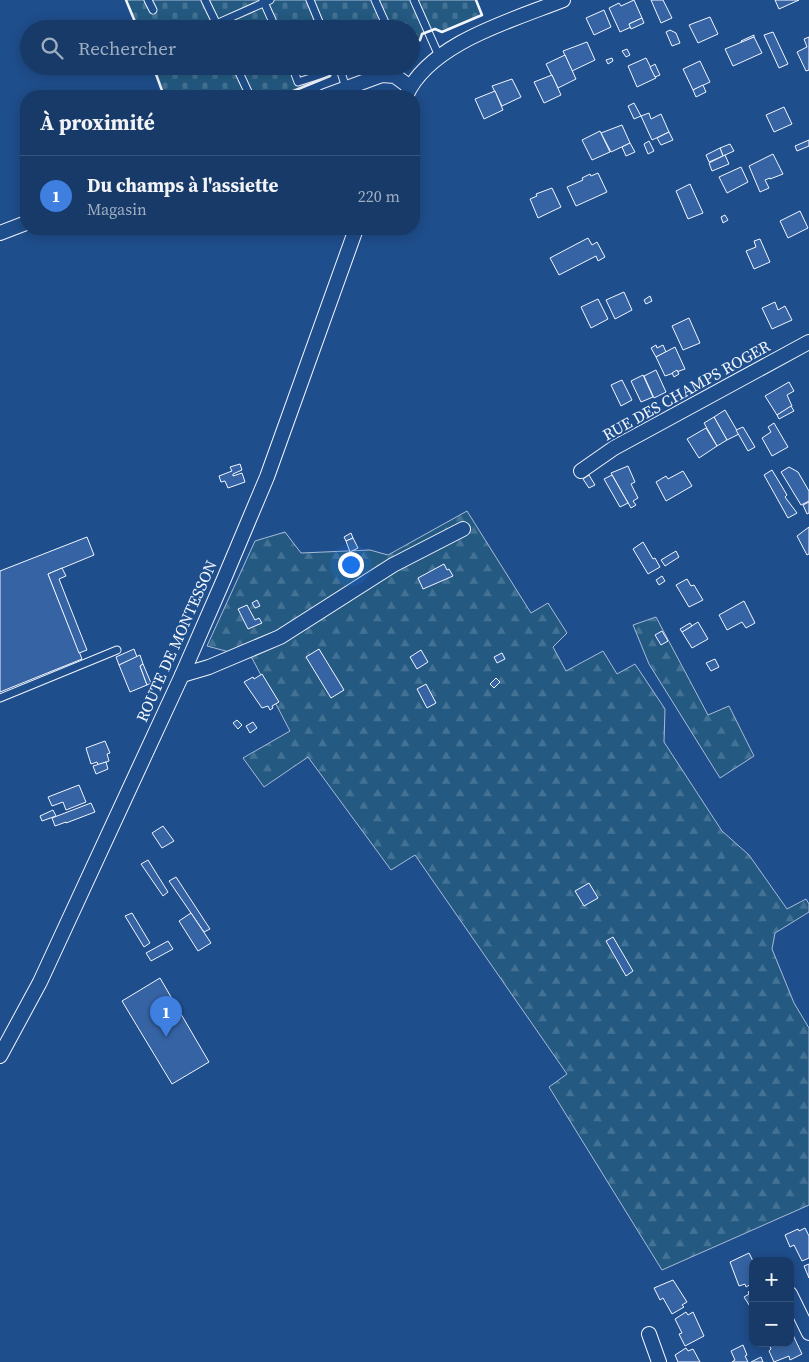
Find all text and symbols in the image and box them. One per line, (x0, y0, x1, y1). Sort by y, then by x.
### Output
search box (20, 20, 420, 75)
icon: search (38, 34, 66, 62)
text: Rechercher (78, 35, 176, 61)
text: À proximité (40, 108, 155, 137)
text: Du champs à l'assiette (87, 172, 278, 198)
text: 1 (52, 185, 60, 207)
text: 220 m (358, 185, 400, 207)
text: Magasin (87, 198, 147, 220)
street label: RUE DES CHAMPS ROGER (598, 334, 774, 445)
your location (338, 552, 364, 578)
street label: ROUTE DE MONTESSON (130, 556, 222, 725)
pin: 1 (150, 996, 182, 1037)
map controls (749, 1257, 794, 1347)
button: + (749, 1257, 794, 1302)
button: − (749, 1302, 794, 1347)

